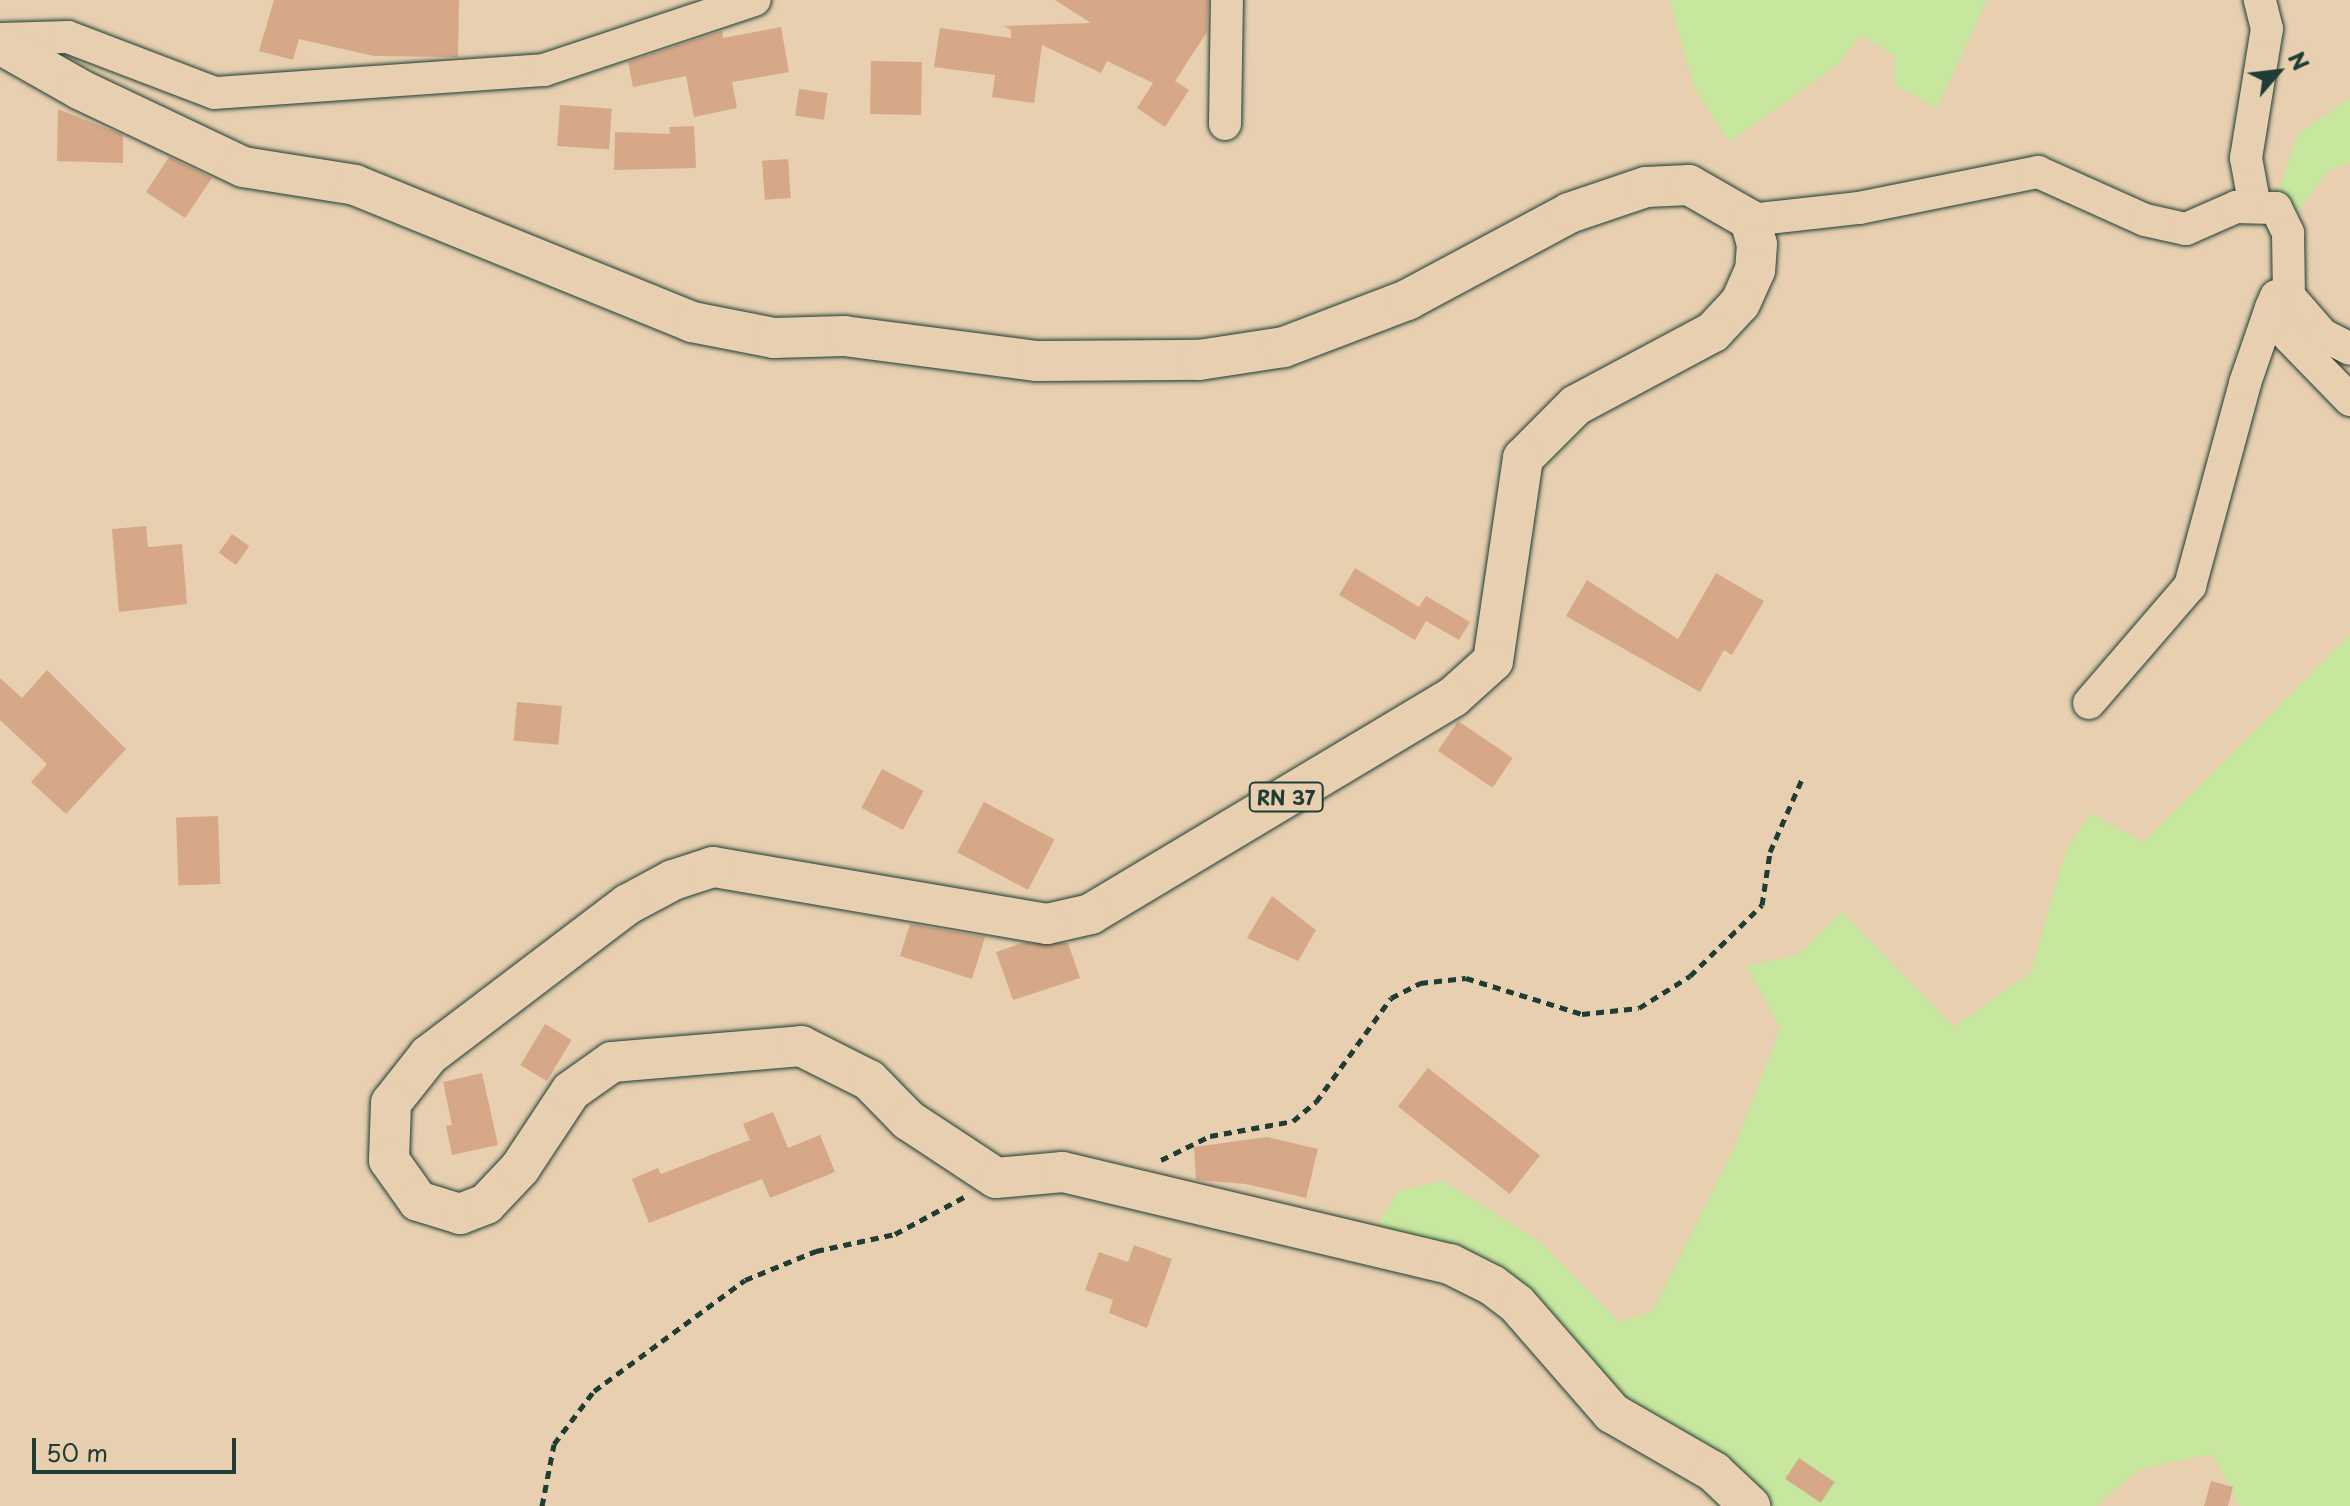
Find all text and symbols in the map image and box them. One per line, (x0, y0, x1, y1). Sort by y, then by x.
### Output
north arrow (2238, 32, 2318, 112)
text: N (2281, 45, 2318, 76)
road number: RN 37 (1246, 781, 1326, 813)
scale bar (36, 1422, 240, 1472)
text: 50 m (46, 1434, 108, 1470)

